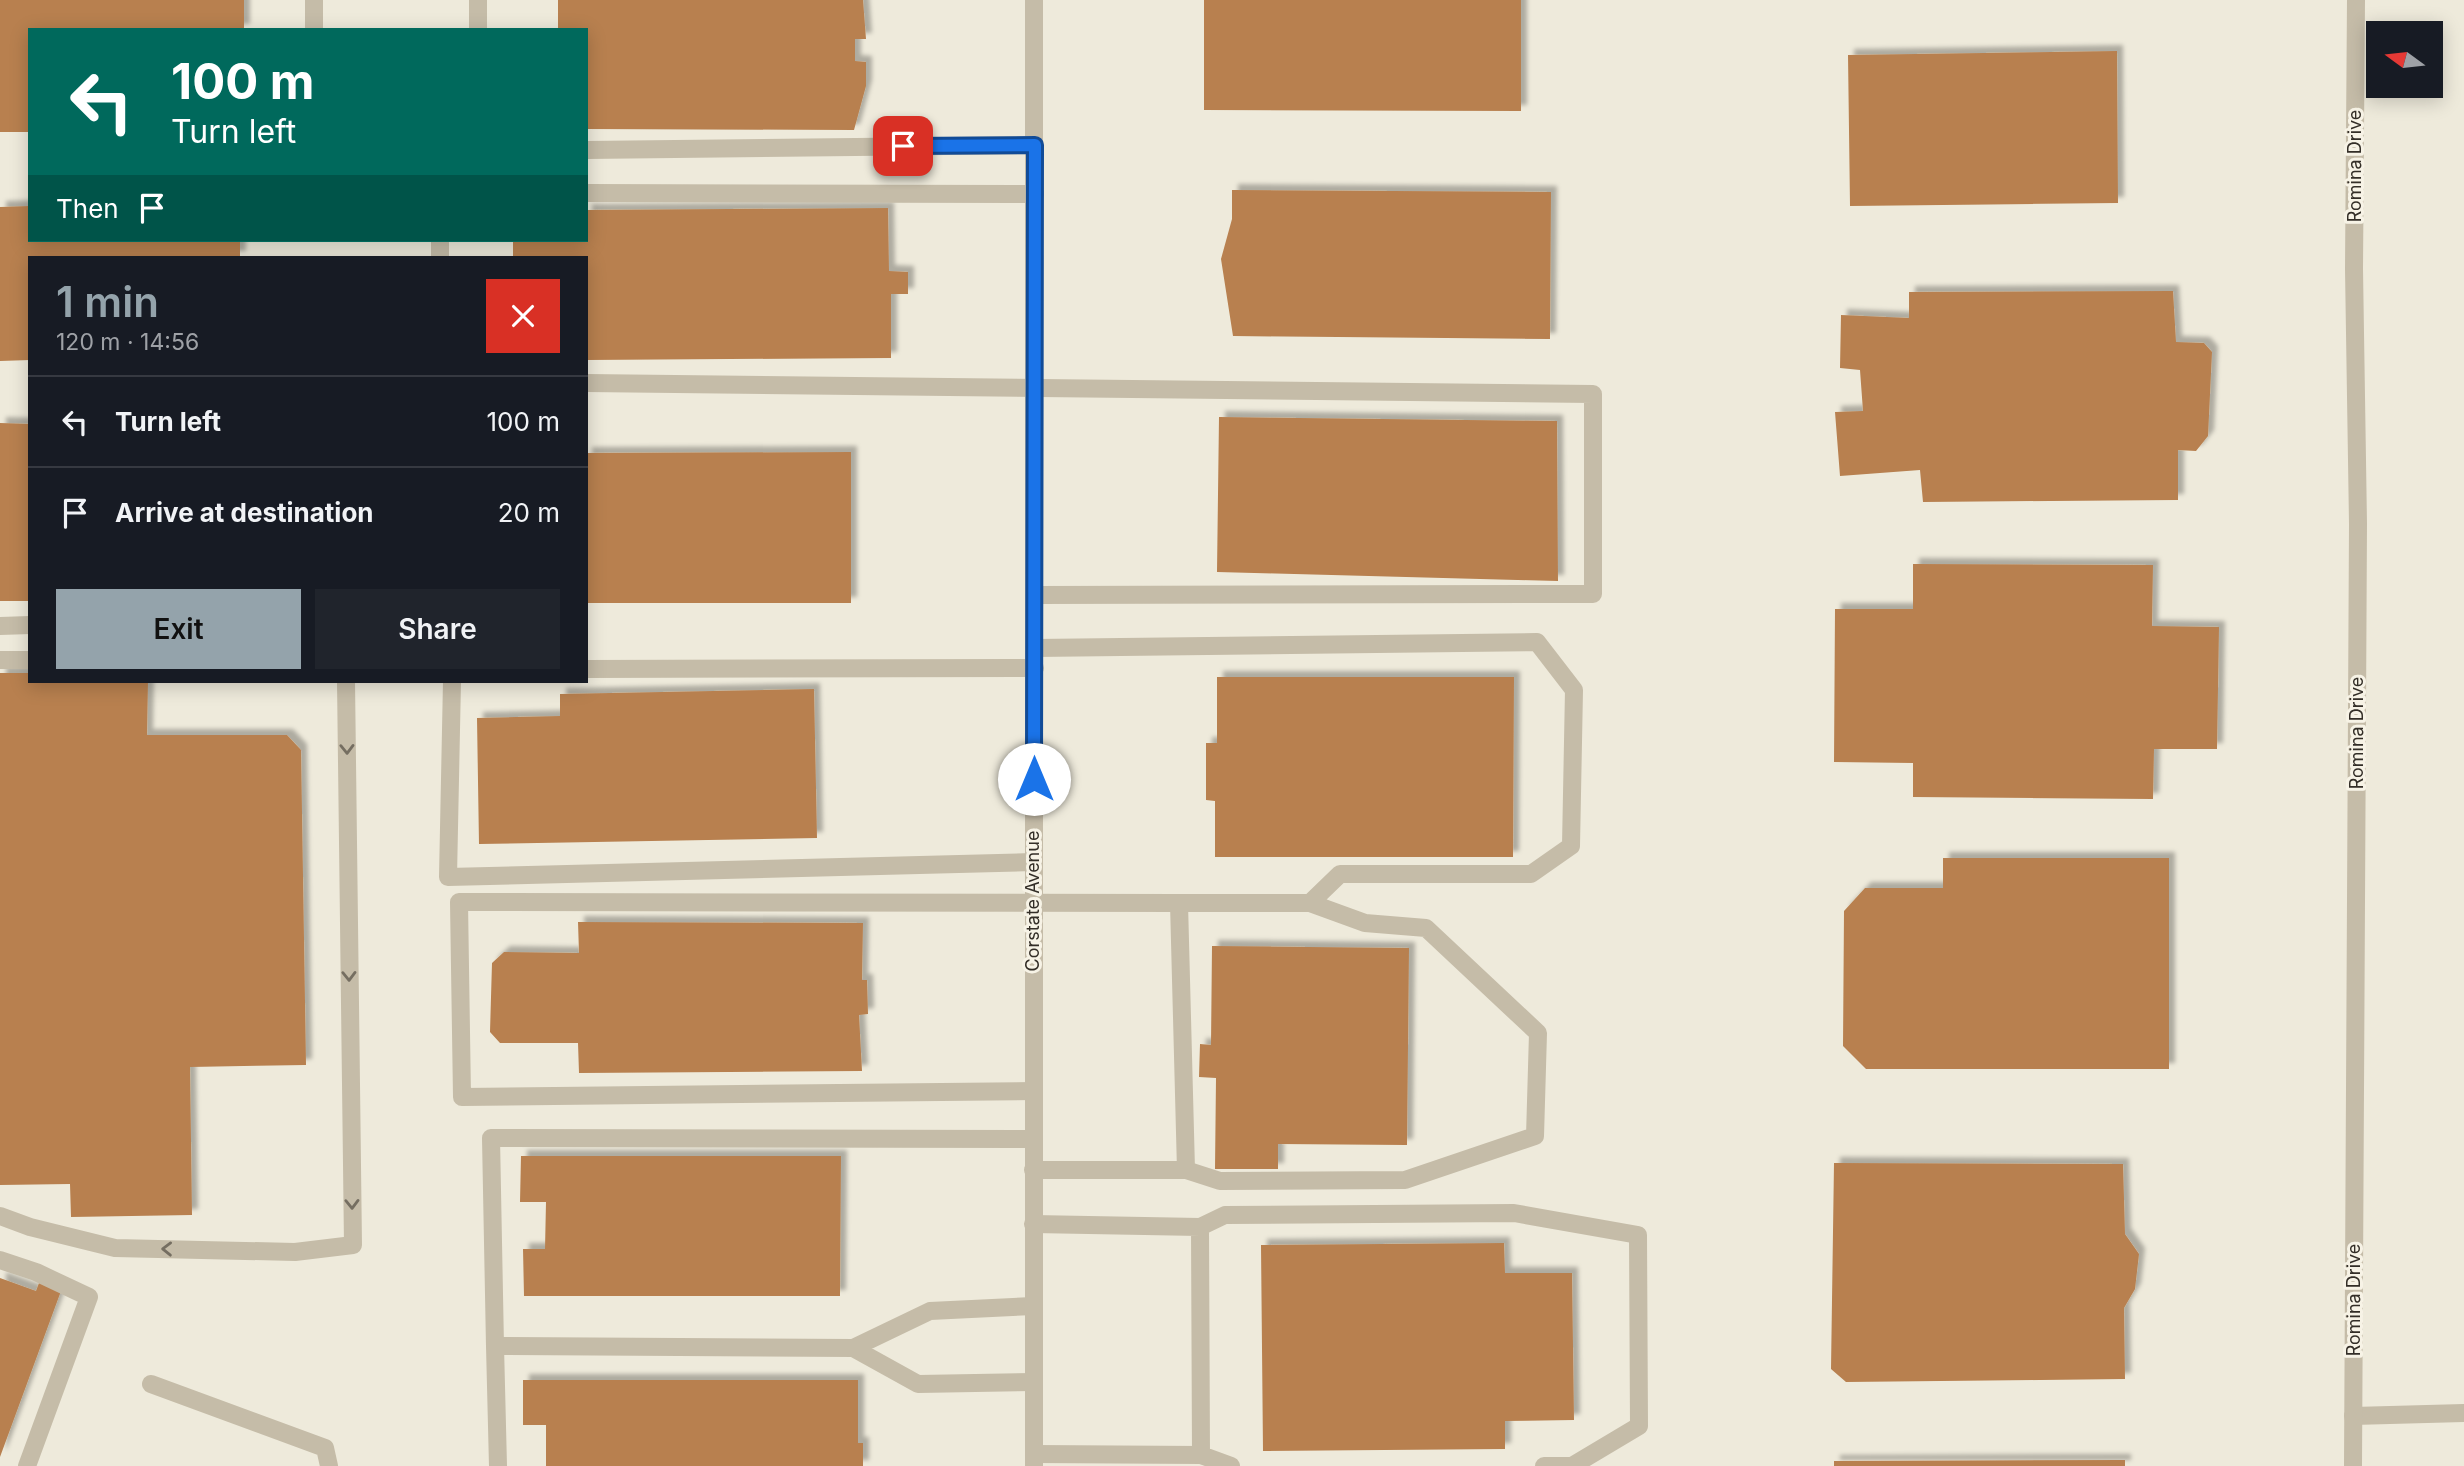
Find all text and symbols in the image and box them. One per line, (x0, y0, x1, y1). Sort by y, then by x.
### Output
north arrow (2366, 21, 2443, 98)
map controls (2366, 21, 2443, 98)
text: 100 m (171, 52, 315, 111)
icon: left (56, 56, 147, 147)
street label: Romina Drive (2344, 110, 2365, 222)
text: Turn left (171, 112, 296, 151)
pin (873, 116, 933, 176)
icon: arrive (884, 127, 922, 165)
icon: arrive (133, 189, 171, 227)
text: Then (56, 193, 119, 224)
text: 1 min (56, 276, 159, 327)
button: close (486, 279, 560, 353)
text: 120 m · 14:56 (56, 328, 199, 356)
icon: left (56, 403, 94, 441)
text: Turn left (115, 406, 221, 437)
text: 100 m (487, 406, 560, 437)
icon: arrive (56, 494, 94, 532)
text: Arrive at destination (115, 497, 374, 528)
text: 20 m (498, 497, 560, 528)
button: Exit (56, 589, 301, 669)
button: Share (315, 589, 560, 669)
street label: Romina Drive (2346, 677, 2367, 789)
position arrow (997, 742, 1071, 816)
one-way arrow (339, 744, 355, 755)
street label: Corstate Avenue (1022, 831, 1043, 971)
one-way arrow (342, 971, 357, 982)
one-way arrow (344, 1199, 360, 1210)
one-way arrow (161, 1241, 172, 1257)
street label: Romina Drive (2343, 1244, 2364, 1356)

